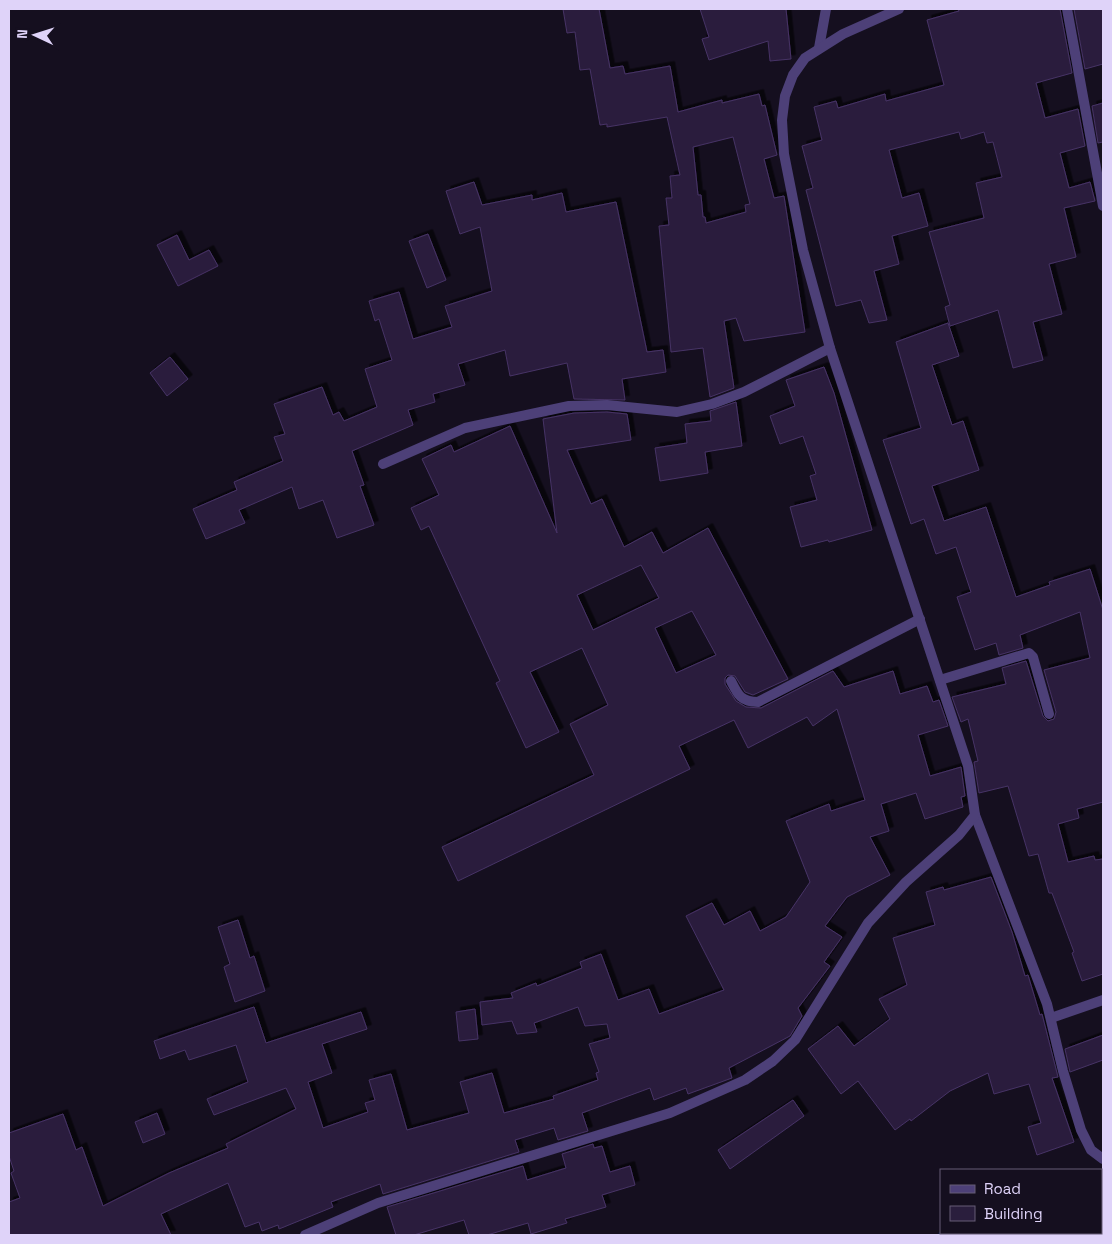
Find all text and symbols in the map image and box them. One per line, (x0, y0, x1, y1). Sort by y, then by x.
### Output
north arrow (10, 10, 60, 60)
text: N (13, 29, 31, 39)
legend (940, 1169, 1102, 1234)
text: Road (984, 1179, 1021, 1198)
text: Building (984, 1204, 1043, 1223)

